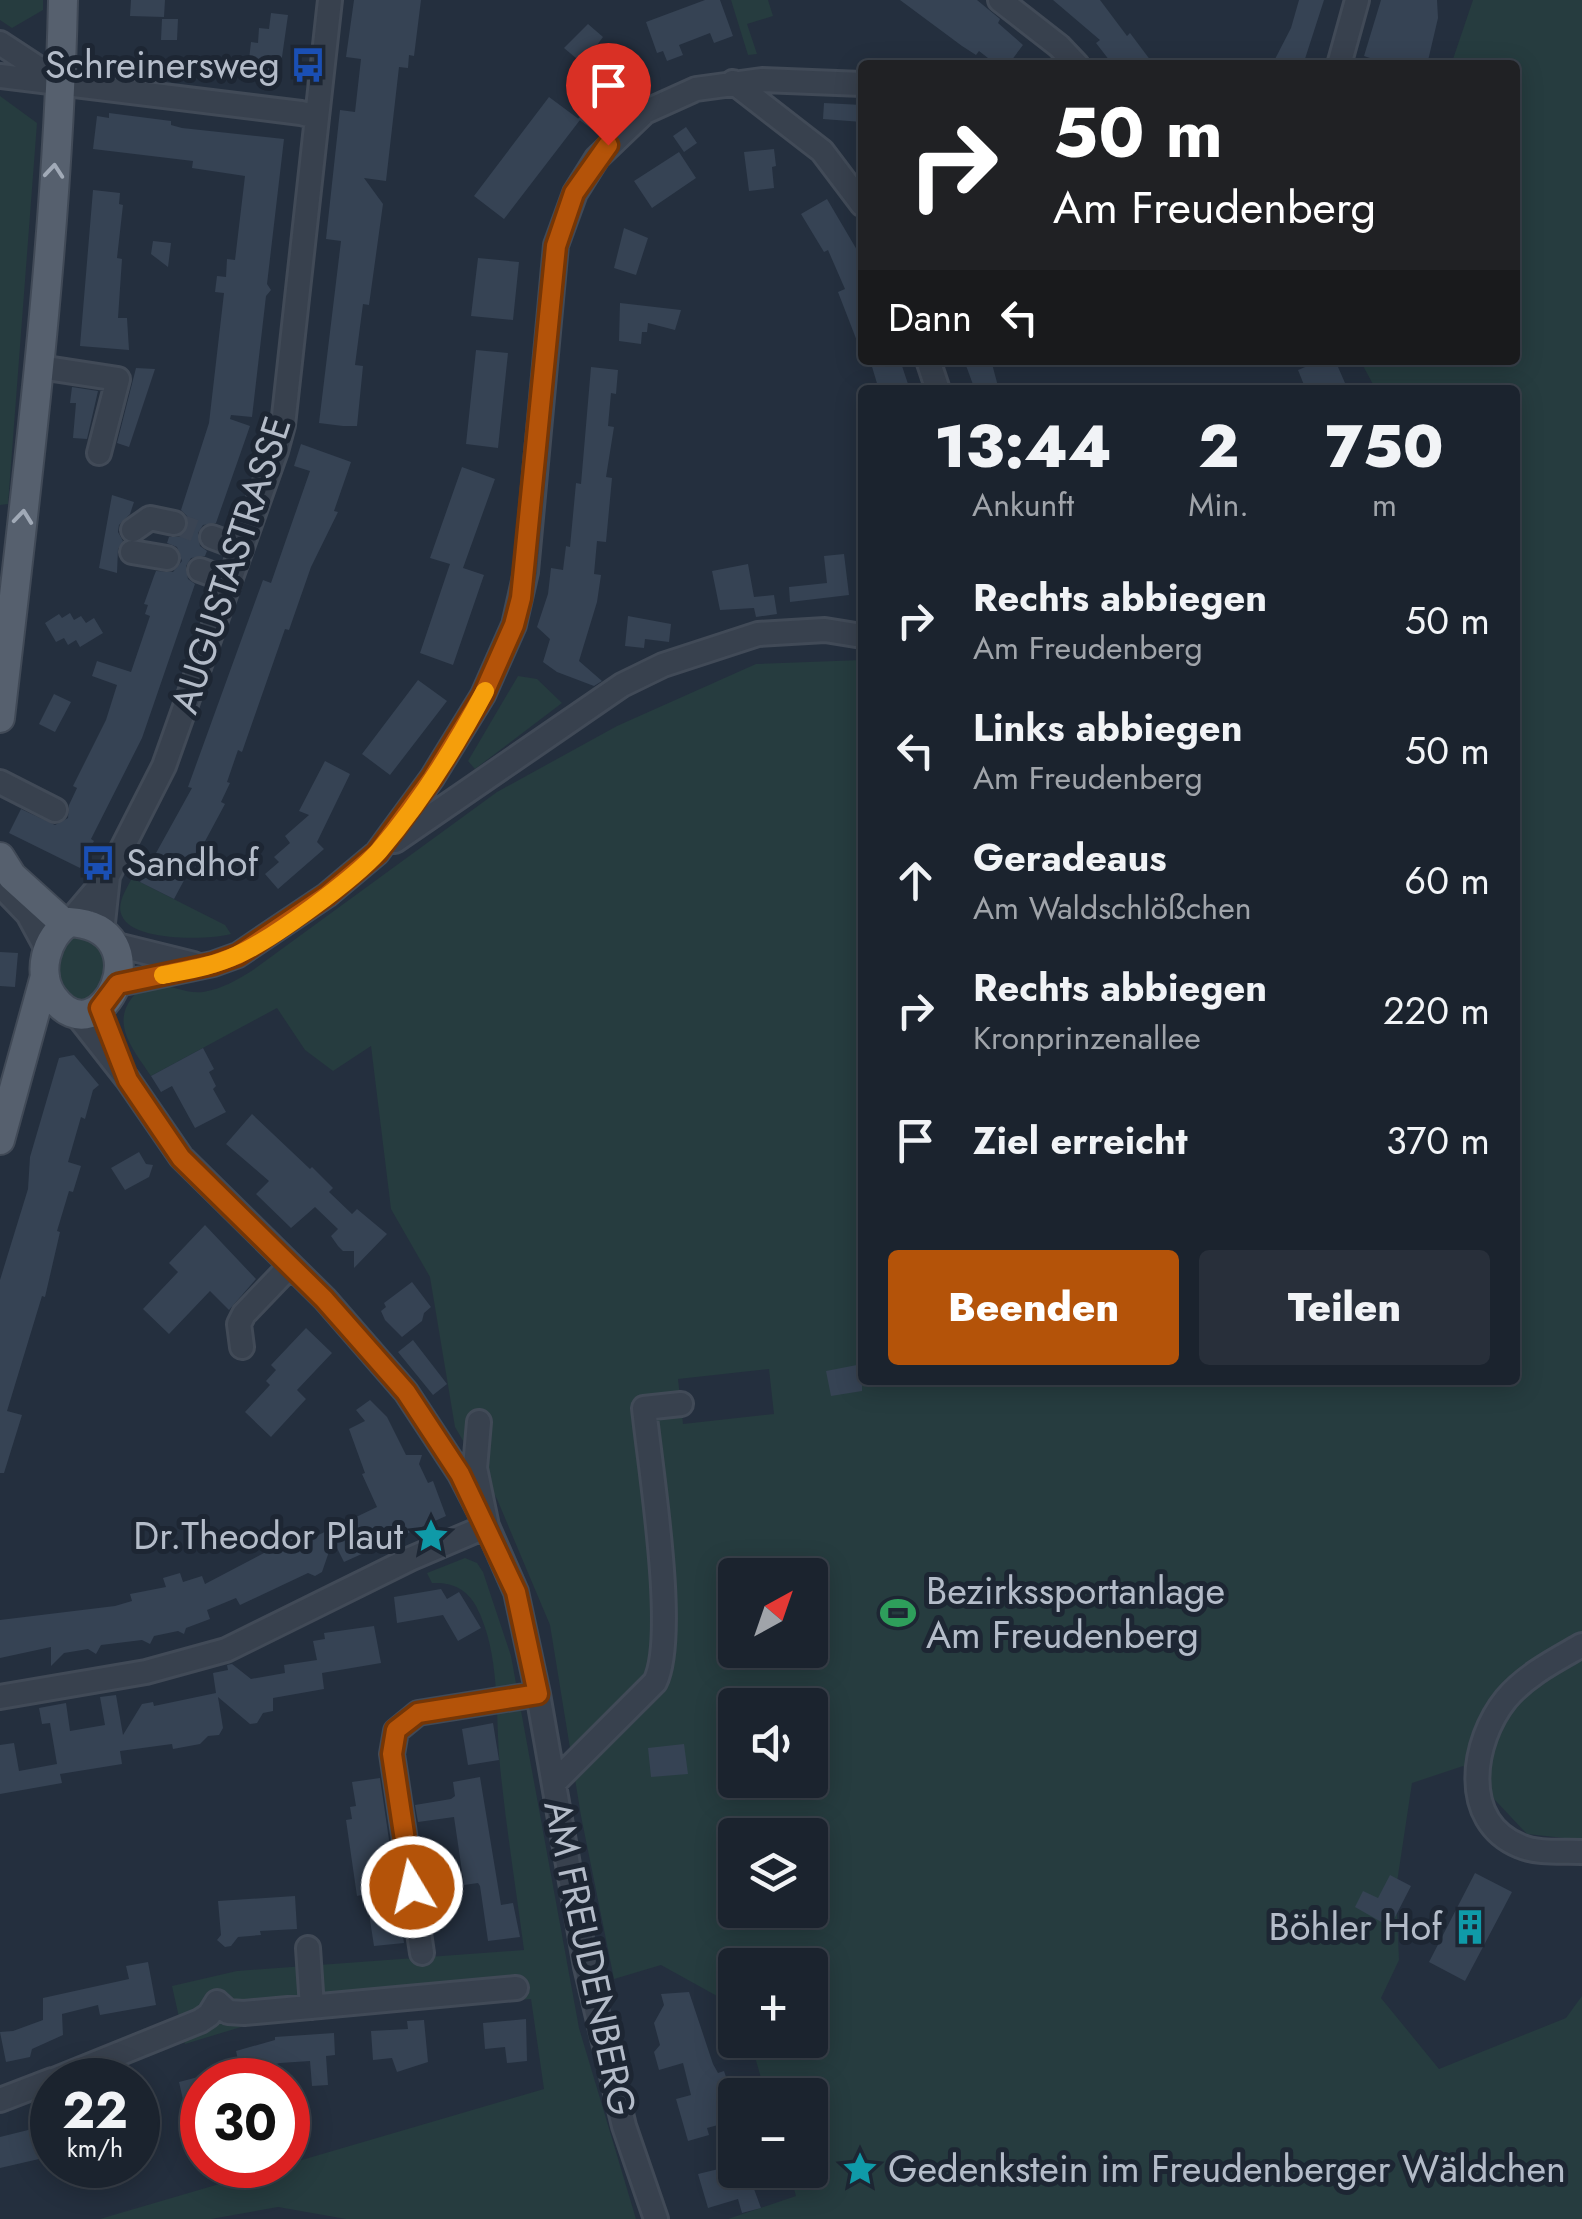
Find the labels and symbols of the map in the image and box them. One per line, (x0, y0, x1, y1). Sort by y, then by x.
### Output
place label: Schreinersweg (45, 37, 280, 92)
pin (566, 43, 651, 146)
bus stop icon: Schreinersweg (289, 46, 327, 84)
one-way arrow (43, 163, 65, 179)
street label: AUGUSTASTRASSE (157, 409, 304, 720)
one-way arrow (12, 509, 33, 525)
place label: Sandhof (126, 835, 259, 890)
bus stop icon: Sandhof (79, 844, 117, 882)
place label: Dr.Theodor Plaut (133, 1508, 403, 1563)
place icon: Dr.Theodor Plaut (412, 1517, 450, 1555)
north arrow (718, 1558, 828, 1668)
place label: Bezirkssportanlage Am Freudenberg (926, 1563, 1225, 1662)
sports icon: Bezirkssportanlage Am Freudenberg (879, 1594, 917, 1632)
street label: AM FREUDENBERG (530, 1795, 651, 2121)
position arrow (360, 1835, 464, 1939)
place label: Böhler Hof (1269, 1899, 1443, 1954)
building icon: Böhler Hof (1451, 1908, 1489, 1946)
speed limit sign: 30 (180, 2058, 310, 2188)
place label: Gedenkstein im Freudenberger Wäldchen (888, 2141, 1566, 2196)
place icon: Gedenkstein im Freudenberger Wäldchen (841, 2150, 879, 2188)

